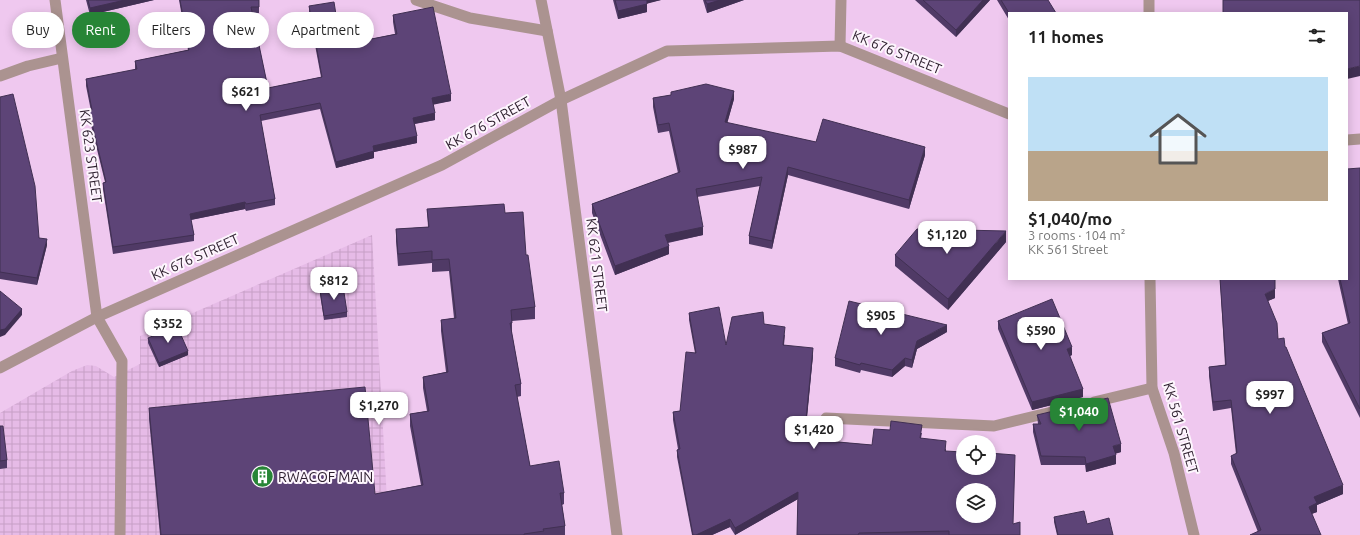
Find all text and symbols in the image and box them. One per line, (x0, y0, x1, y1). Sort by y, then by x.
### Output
chip: Buy (12, 12, 64, 48)
chip: Rent (72, 12, 130, 48)
chip: Filters (138, 12, 205, 48)
chip: New (213, 12, 269, 48)
chip: Apartment (277, 12, 374, 48)
icon: filters (1306, 25, 1328, 47)
street label: KK 676 STREET (850, 27, 944, 77)
text: 11 homes (1028, 27, 1104, 46)
pin: $621 (222, 78, 270, 112)
text: $621 (231, 84, 261, 98)
street label: KK 676 STREET (443, 93, 533, 153)
icon: home (1142, 103, 1214, 175)
street label: KK 623 STREET (77, 108, 106, 204)
pin: $987 (719, 136, 767, 170)
text: $987 (728, 142, 758, 156)
text: $1,040/mo (1028, 209, 1112, 228)
street label: KK 621 STREET (583, 217, 611, 313)
pin: $1,120 (914, 221, 980, 255)
text: $1,120 (927, 227, 967, 241)
text: 3 rooms · 104 m² (1028, 228, 1125, 242)
street label: KK 676 STREET (149, 230, 242, 284)
text: KK 561 Street (1028, 242, 1108, 256)
pin: $812 (310, 267, 358, 301)
text: $812 (319, 273, 349, 287)
pin: $905 (857, 302, 905, 336)
text: $905 (866, 308, 896, 322)
pin: $352 (144, 310, 192, 344)
text: $352 (153, 316, 183, 330)
pin: $590 (1017, 317, 1065, 351)
text: $590 (1026, 323, 1056, 337)
street label: KK 561 STREET (1160, 380, 1202, 476)
pin: $997 (1246, 381, 1294, 415)
text: $997 (1255, 387, 1285, 401)
pin: $1,270 (346, 392, 412, 426)
text: $1,270 (359, 398, 399, 412)
pin: $1,040 (1046, 398, 1112, 432)
text: $1,040 (1059, 404, 1099, 418)
pin: $1,420 (781, 416, 847, 450)
text: $1,420 (794, 422, 834, 436)
map controls (956, 435, 996, 523)
button: locate (956, 435, 996, 475)
building icon: RWACOF MAIN (250, 464, 276, 490)
place label: RWACOF MAIN (278, 469, 373, 485)
button: layers (956, 483, 996, 523)

